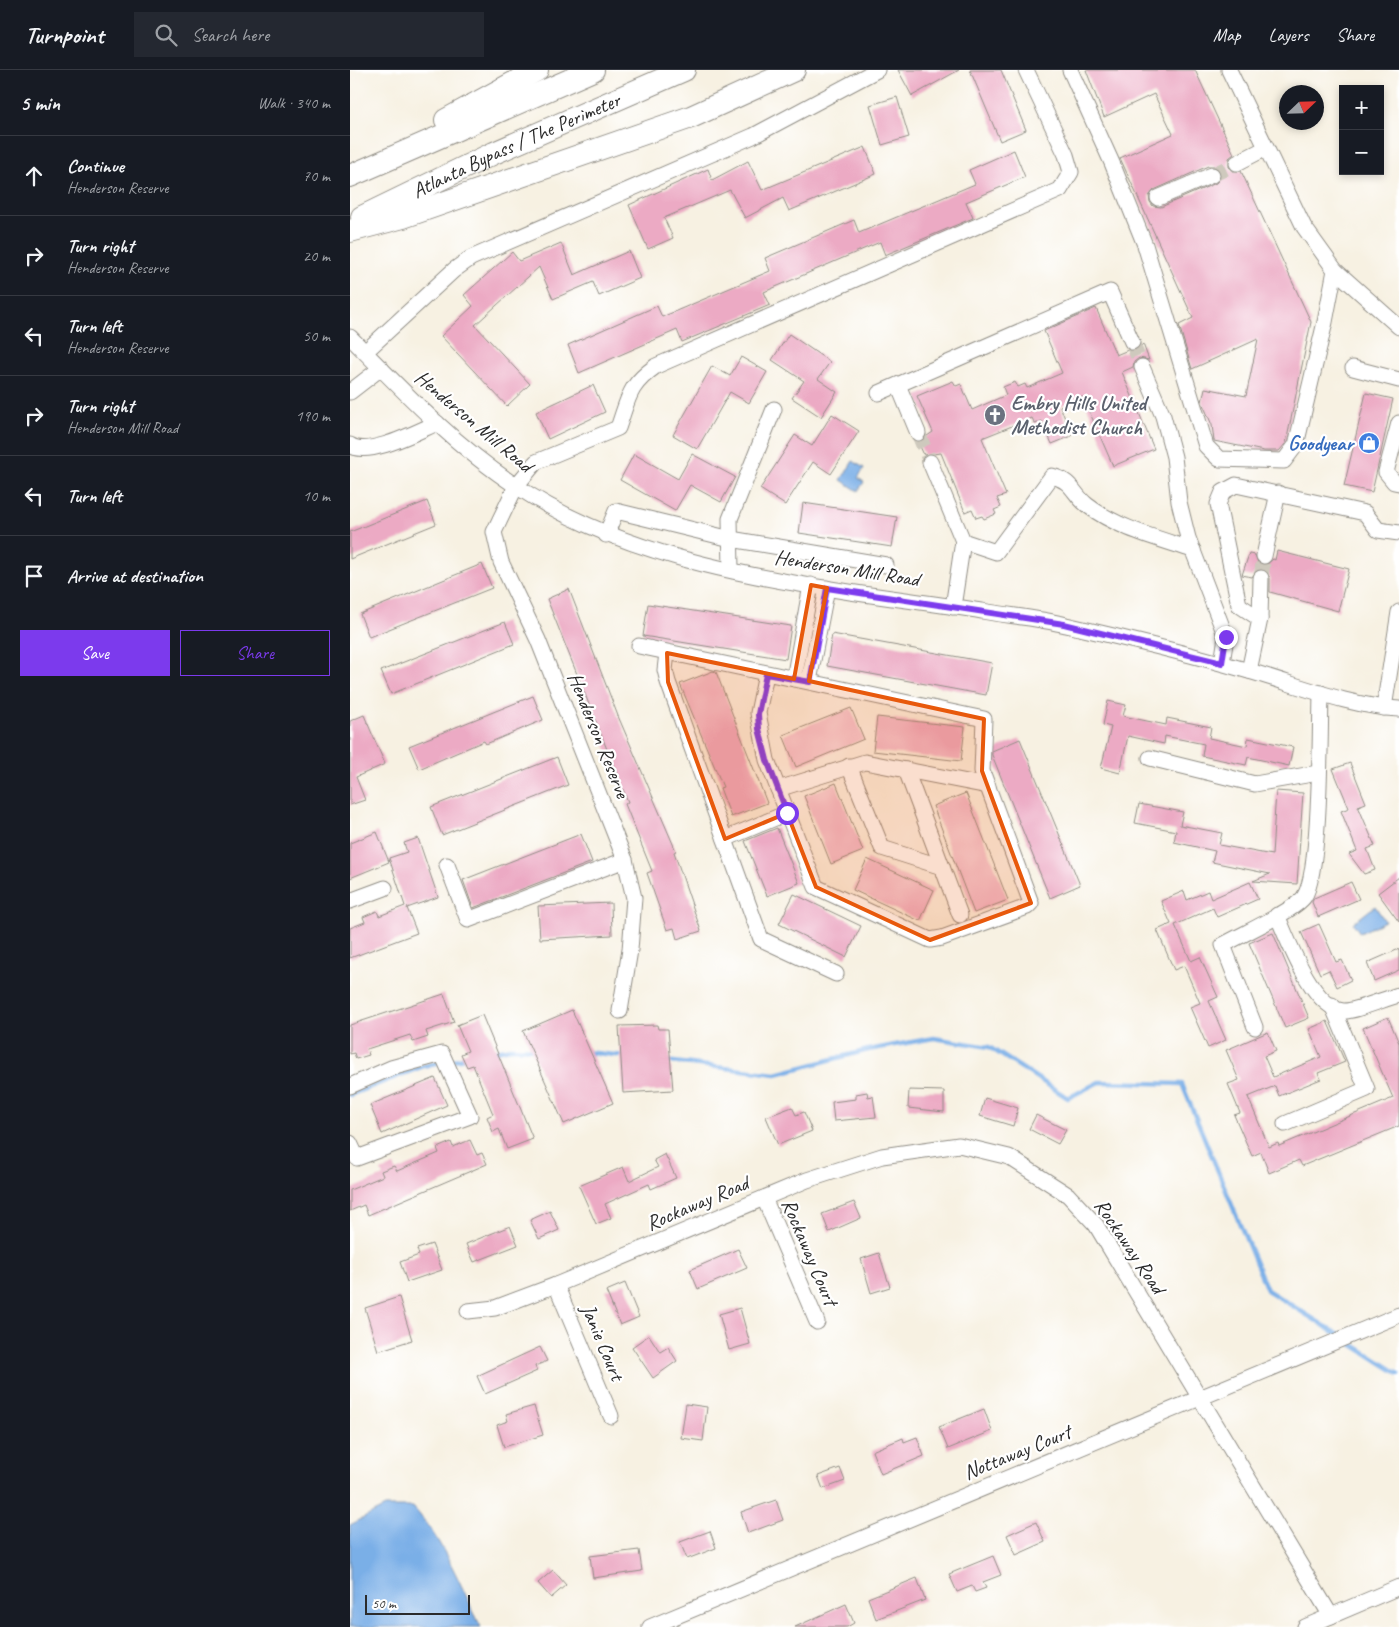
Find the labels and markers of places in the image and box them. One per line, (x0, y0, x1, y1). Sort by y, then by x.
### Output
place label: Embry Hills United Methodist Church (1011, 390, 1149, 440)
church icon: Embry Hills United Methodist Church (983, 403, 1007, 427)
place label: Goodyear (1288, 430, 1355, 457)
shop icon: Goodyear (1357, 431, 1381, 455)

